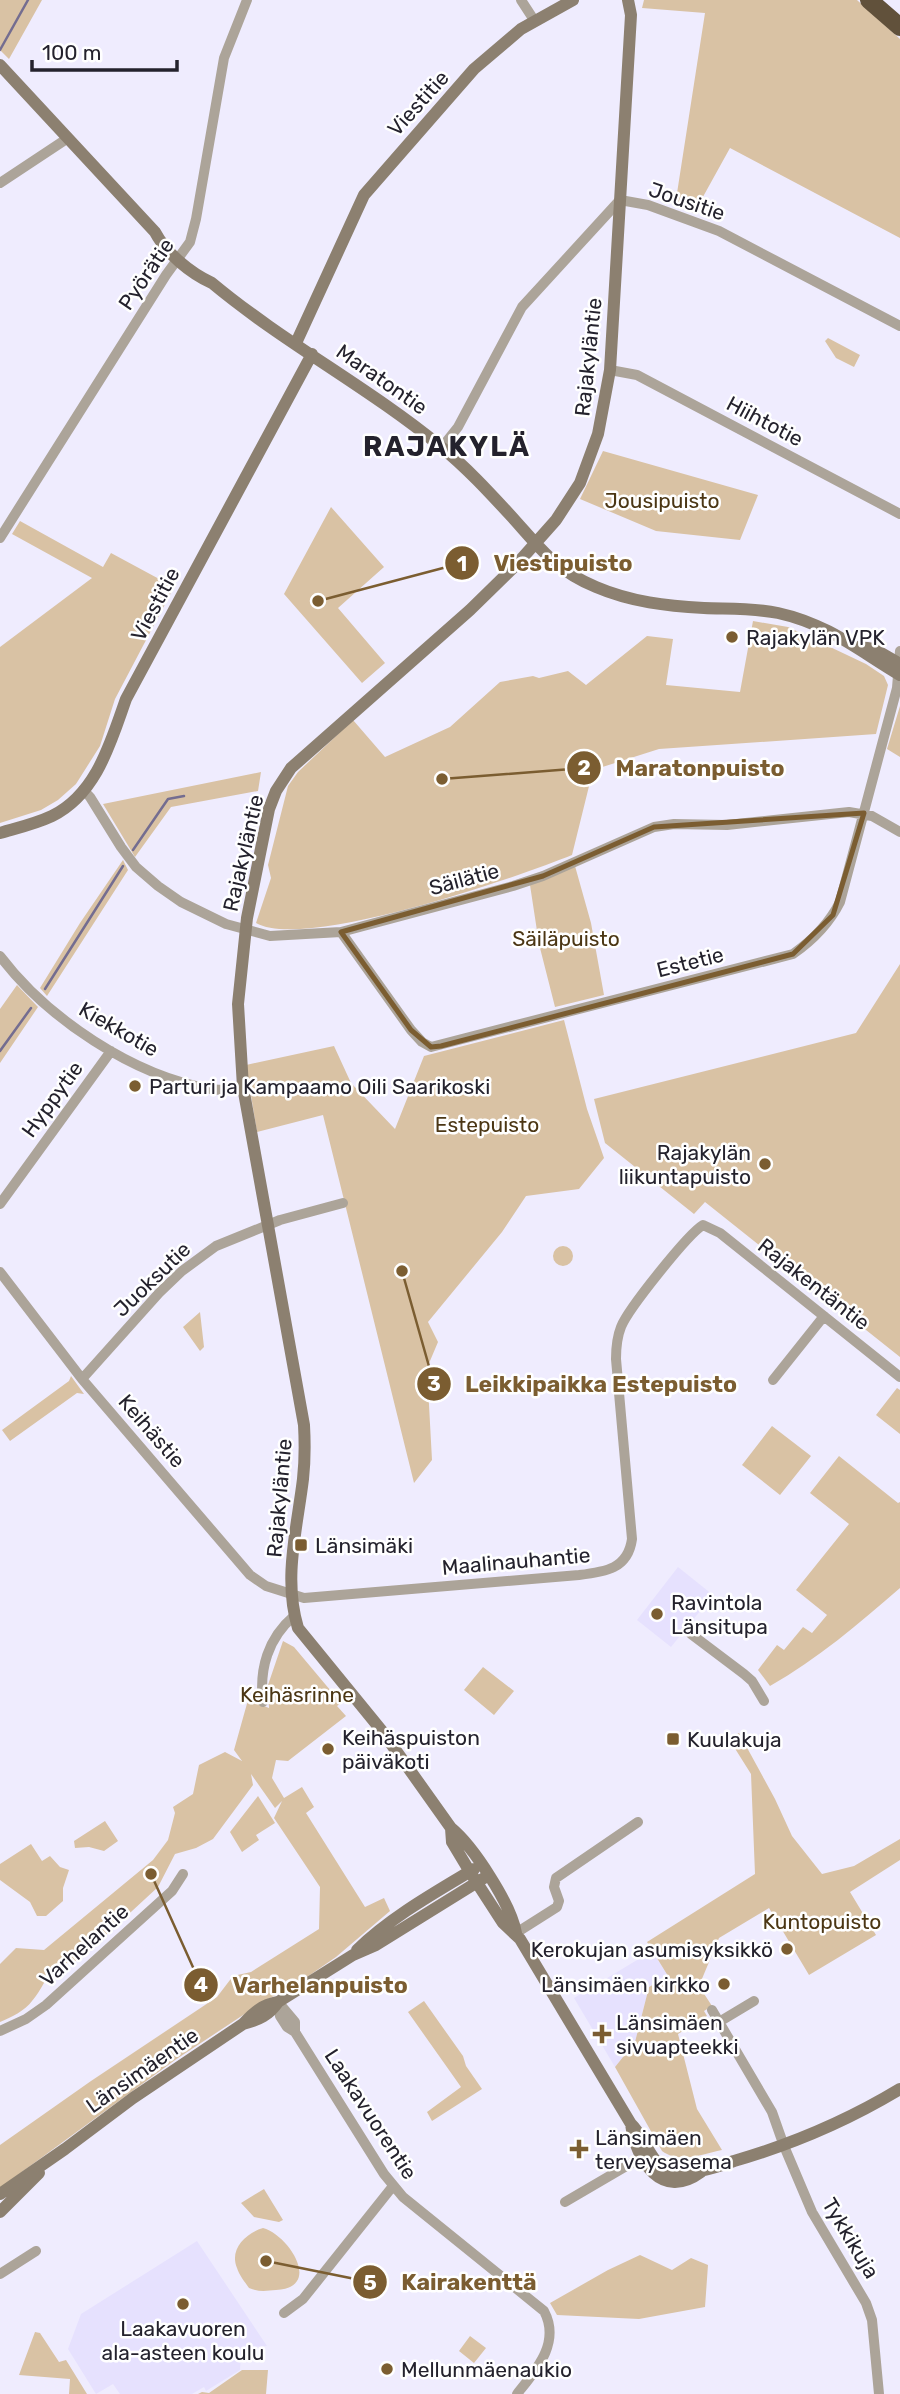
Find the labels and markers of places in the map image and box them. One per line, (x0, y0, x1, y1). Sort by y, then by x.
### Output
callout: Viestipuisto (445, 541, 647, 585)
place label: Rajakylän VPK (746, 625, 885, 650)
marker: Rajakylän VPK (724, 629, 740, 645)
callout: Maratonpuisto (567, 746, 799, 790)
place label: Parturi ja Kampaamo Oili Saarikoski (149, 1074, 490, 1099)
marker: Parturi ja Kampaamo Oili Saarikoski (127, 1078, 143, 1094)
place label: Rajakylän liikuntapuisto (619, 1140, 751, 1189)
marker: Rajakylän liikuntapuisto (757, 1156, 773, 1172)
callout: Leikkipaikka Estepuisto (416, 1362, 751, 1406)
place label: Länsimäki (315, 1533, 413, 1558)
marker: Länsimäki (293, 1537, 309, 1553)
place label: Ravintola Länsitupa (671, 1590, 768, 1639)
marker: Ravintola Länsitupa (649, 1606, 665, 1622)
place label: Keihäspuiston päiväkoti (342, 1725, 480, 1774)
place label: Kuulakuja (687, 1727, 782, 1752)
marker: Kuulakuja (665, 1731, 681, 1747)
marker: Keihäspuiston päiväkoti (320, 1741, 336, 1757)
place label: Kerokujan asumisyksikkö (531, 1937, 773, 1962)
marker: Kerokujan asumisyksikkö (779, 1941, 795, 1957)
callout: Varhelanpuisto (183, 1963, 422, 2007)
place label: Länsimäen kirkko (541, 1972, 710, 1997)
marker: Länsimäen kirkko (716, 1976, 732, 1992)
place label: Länsimäen sivuapteekki (616, 2010, 739, 2059)
marker: Länsimäen sivuapteekki (594, 2026, 610, 2042)
place label: Länsimäen terveysasema (595, 2125, 732, 2174)
marker: Länsimäen terveysasema (569, 2139, 589, 2159)
callout: Kairakenttä (353, 2260, 551, 2304)
marker: Laakavuoren ala-asteen koulu (175, 2296, 191, 2312)
place label: Laakavuoren ala-asteen koulu (102, 2316, 264, 2365)
place label: Mellunmäenaukio (401, 2357, 572, 2382)
marker: Mellunmäenaukio (379, 2361, 395, 2377)

